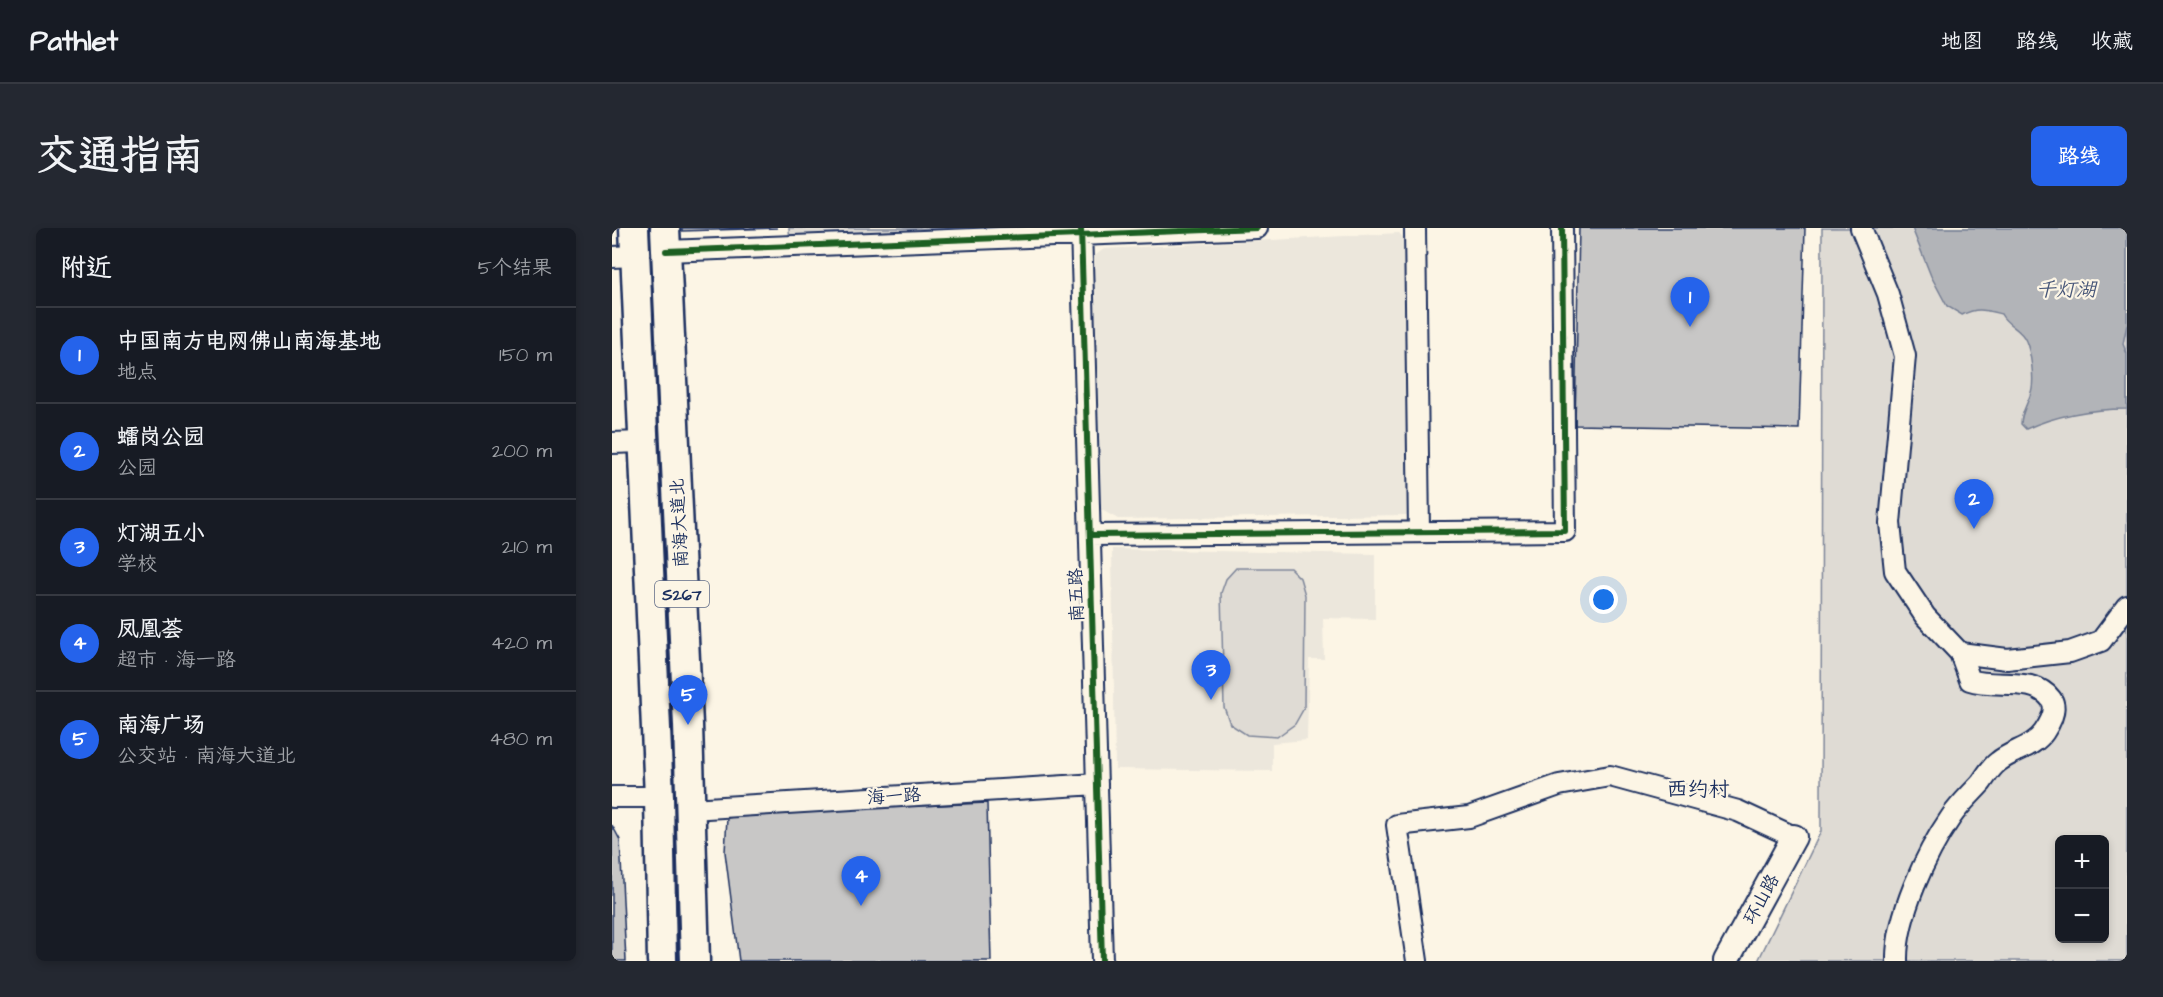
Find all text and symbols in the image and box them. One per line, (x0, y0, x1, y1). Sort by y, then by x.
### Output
text: Pathlet (30, 22, 118, 61)
text: 地图 (1941, 27, 1983, 56)
text: 路线 (2016, 27, 2058, 56)
text: 收藏 (2091, 27, 2133, 56)
button: 路线 (2031, 126, 2127, 186)
text: 交通指南 (36, 128, 204, 186)
text: 附近 (60, 250, 112, 286)
text: 5个结果 (478, 254, 552, 282)
water label: 千灯湖 (2036, 276, 2098, 304)
pin: 1 (1670, 278, 1710, 327)
text: 中国南方电网佛山南海基地 (117, 326, 381, 357)
text: 1 (78, 341, 81, 369)
text: 150 m (499, 341, 552, 369)
text: 地点 (117, 358, 157, 386)
text: 𧒽岗公园 (117, 422, 205, 453)
text: 2 (74, 437, 85, 465)
text: 200 m (492, 437, 552, 465)
text: 公园 (117, 454, 157, 482)
street label: 南海大道北 (665, 477, 694, 569)
pin: 2 (1954, 480, 1994, 529)
text: 灯湖五小 (117, 518, 205, 549)
text: 3 (74, 533, 85, 561)
text: 210 m (502, 533, 552, 561)
text: 学校 (117, 550, 157, 578)
street label: 南五路 (1063, 568, 1090, 622)
road number: S267 (655, 581, 709, 607)
your location (1589, 585, 1618, 614)
text: 凤凰荟 (117, 614, 183, 645)
text: 4 (73, 629, 86, 657)
text: 420 m (491, 629, 552, 657)
text: 超市 · 海一路 (117, 646, 236, 674)
pin: 3 (1192, 650, 1230, 700)
pin: 5 (668, 676, 708, 725)
text: 南海广场 (117, 710, 205, 741)
text: 5 (72, 725, 87, 753)
text: 480 m (489, 725, 552, 753)
text: 公交站 · 南海大道北 (117, 742, 296, 770)
district label: 西约村 (1667, 775, 1730, 804)
street label: 海一路 (866, 782, 922, 811)
map controls (2055, 835, 2109, 943)
button: + (2055, 835, 2109, 889)
pin: 4 (842, 856, 880, 906)
street label: 环山路 (1737, 870, 1785, 929)
button: − (2055, 889, 2109, 943)

